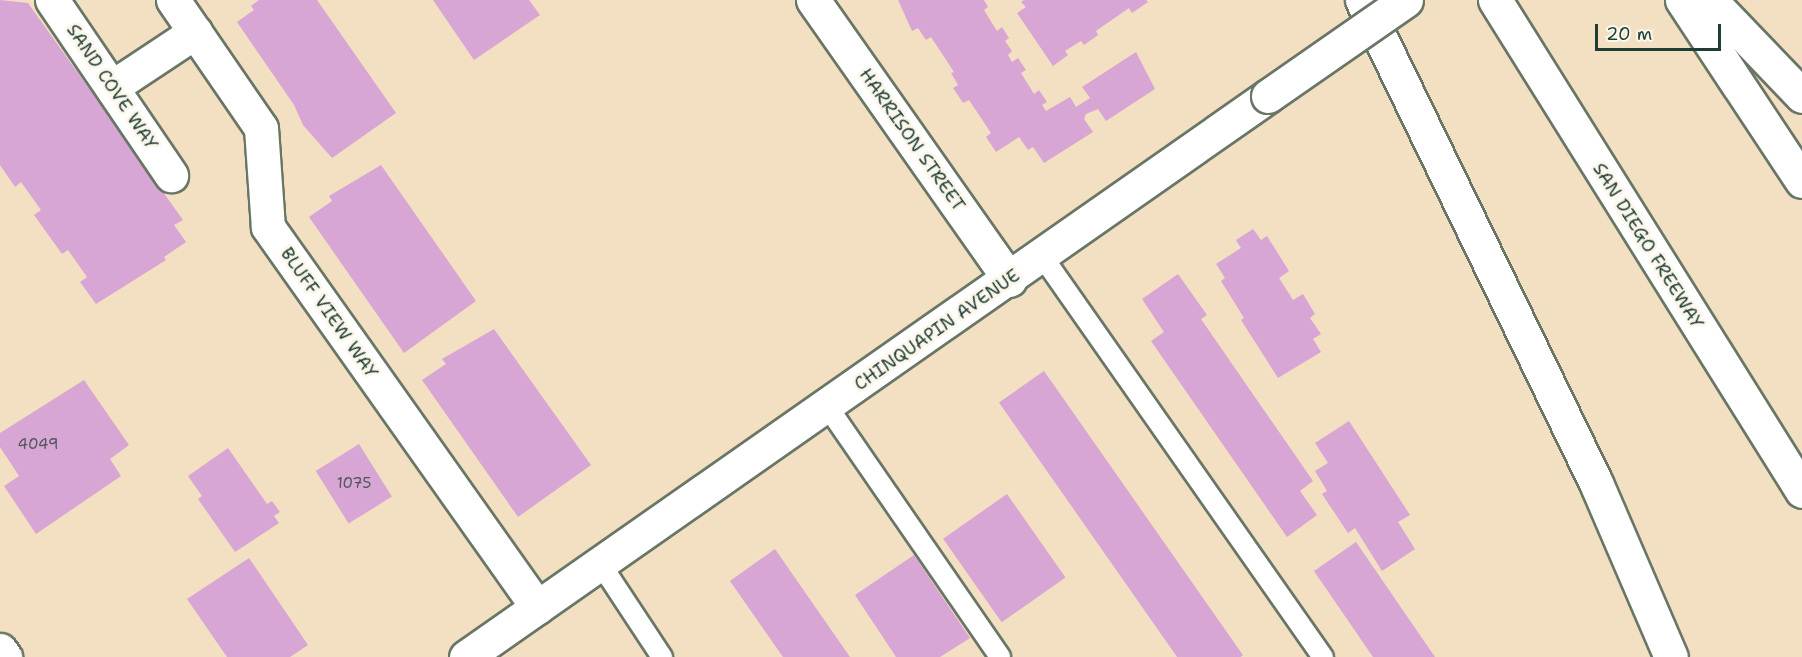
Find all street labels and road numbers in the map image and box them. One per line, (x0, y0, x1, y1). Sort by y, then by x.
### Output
street label: SAND COVE WAY (62, 20, 162, 154)
street label: HARRISON STREET (855, 64, 969, 216)
street label: SAN DIEGO FREEWAY (1588, 159, 1708, 333)
street label: BLUFF VIEW WAY (276, 244, 382, 382)
street label: CHINQUAPIN AVENUE (850, 265, 1024, 395)

